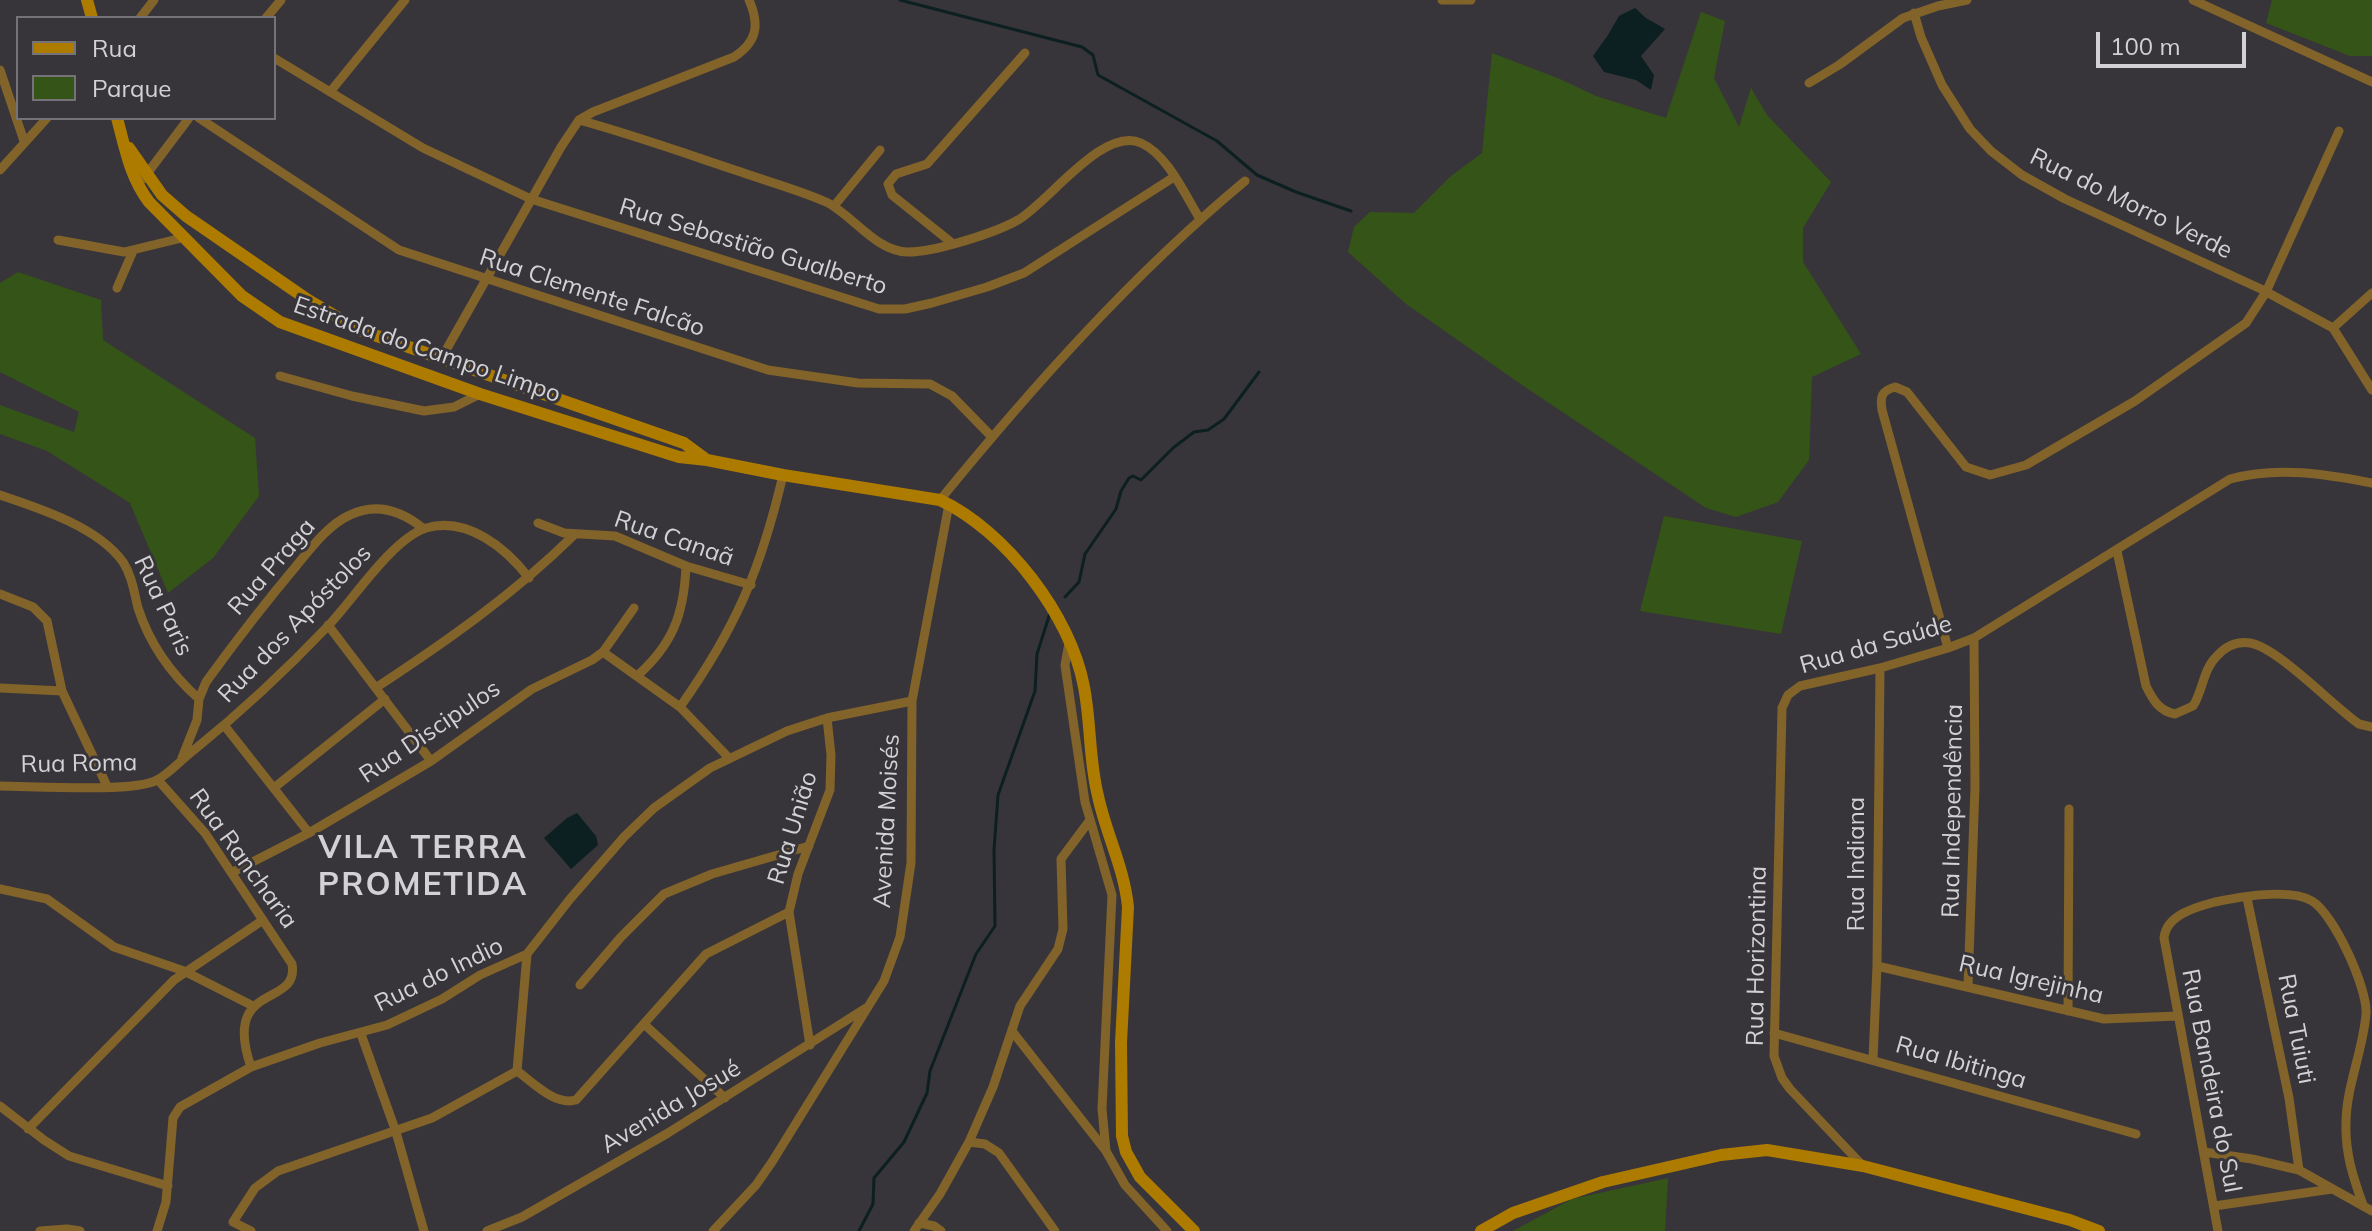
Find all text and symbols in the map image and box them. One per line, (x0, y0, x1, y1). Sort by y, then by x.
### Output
legend (16, 16, 276, 120)
scale bar (2100, 16, 2250, 66)
text: 100 m (2110, 31, 2181, 61)
text: Rua (92, 33, 137, 63)
text: Parque (92, 73, 171, 103)
street label: Rua do Morro Verde (2025, 143, 2237, 265)
street label: Rua Sebastião Gualberto (616, 193, 890, 301)
street label: Rua Clemente Falcão (476, 243, 708, 343)
street label: Estrada do Campo Limpo (290, 291, 564, 409)
street label: Rua Canaã (610, 505, 738, 573)
street label: Rua Praga (222, 513, 322, 621)
street label: Rua dos Apóstolos (212, 539, 378, 709)
street label: Rua Paris (127, 551, 199, 661)
street label: Rua da Saúde (1797, 610, 1955, 680)
street label: Rua Discipulos (354, 674, 506, 790)
street label: Rua Independência (1937, 704, 1969, 918)
street label: Avenida Moisés (868, 733, 906, 909)
street label: Rua Roma (20, 749, 138, 779)
street label: Rua União (762, 768, 824, 888)
street label: Rua Rancharia (183, 784, 303, 934)
street label: Rua Indiana (1843, 797, 1871, 931)
district label: VILA TERRA PROMETIDA (318, 829, 528, 904)
street label: Rua Horizontina (1741, 866, 1773, 1046)
street label: Rua do Indio (370, 931, 508, 1019)
street label: Rua Igrejinha (1956, 949, 2106, 1011)
street label: Rua Bandeira do Sul (2175, 967, 2247, 1195)
street label: Rua Tuiuti (2271, 972, 2321, 1086)
street label: Rua Ibitinga (1892, 1031, 2030, 1095)
street label: Avenida Josué (596, 1054, 746, 1160)

